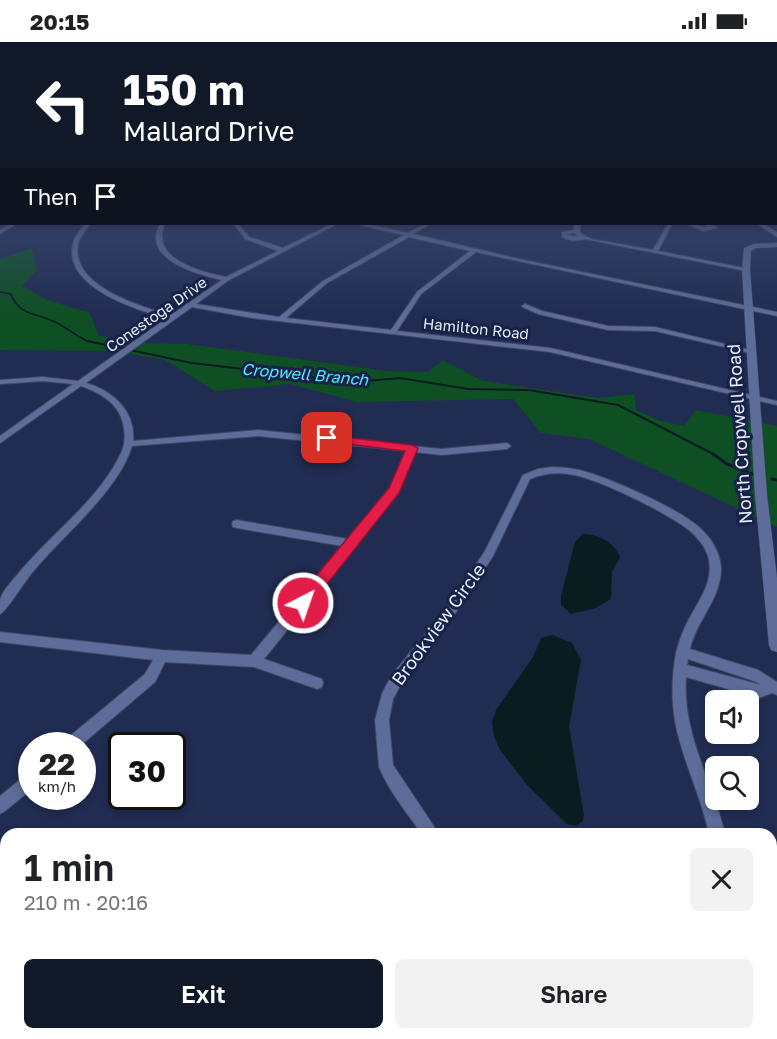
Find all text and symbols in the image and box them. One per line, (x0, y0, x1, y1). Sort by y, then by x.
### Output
text: 20:15 (30, 8, 90, 35)
text: 150 m (123, 64, 245, 114)
icon: left (24, 66, 102, 144)
text: Mallard Drive (123, 115, 295, 147)
icon: arrive (89, 180, 122, 213)
text: Then (24, 183, 77, 210)
street label: Conestoga Drive (102, 272, 210, 355)
street label: Hamilton Road (422, 313, 530, 343)
street label: North Cropwell Road (722, 343, 756, 525)
water label: Cropwell Branch (241, 359, 370, 390)
pin (301, 412, 352, 463)
icon: arrive (310, 421, 343, 454)
street label: Brookview Circle (387, 559, 489, 689)
position arrow (271, 571, 335, 635)
map controls (705, 690, 759, 810)
button: sound (705, 690, 759, 744)
speed limit sign: 30 (108, 732, 186, 810)
text: 22 (39, 746, 75, 782)
button: search (705, 756, 759, 810)
text: km/h (38, 777, 76, 795)
text: 1 min (24, 846, 114, 889)
button: close (690, 848, 753, 911)
text: 210 m · 20:16 (24, 890, 148, 914)
button: Exit (24, 959, 383, 1028)
button: Share (395, 959, 753, 1028)

